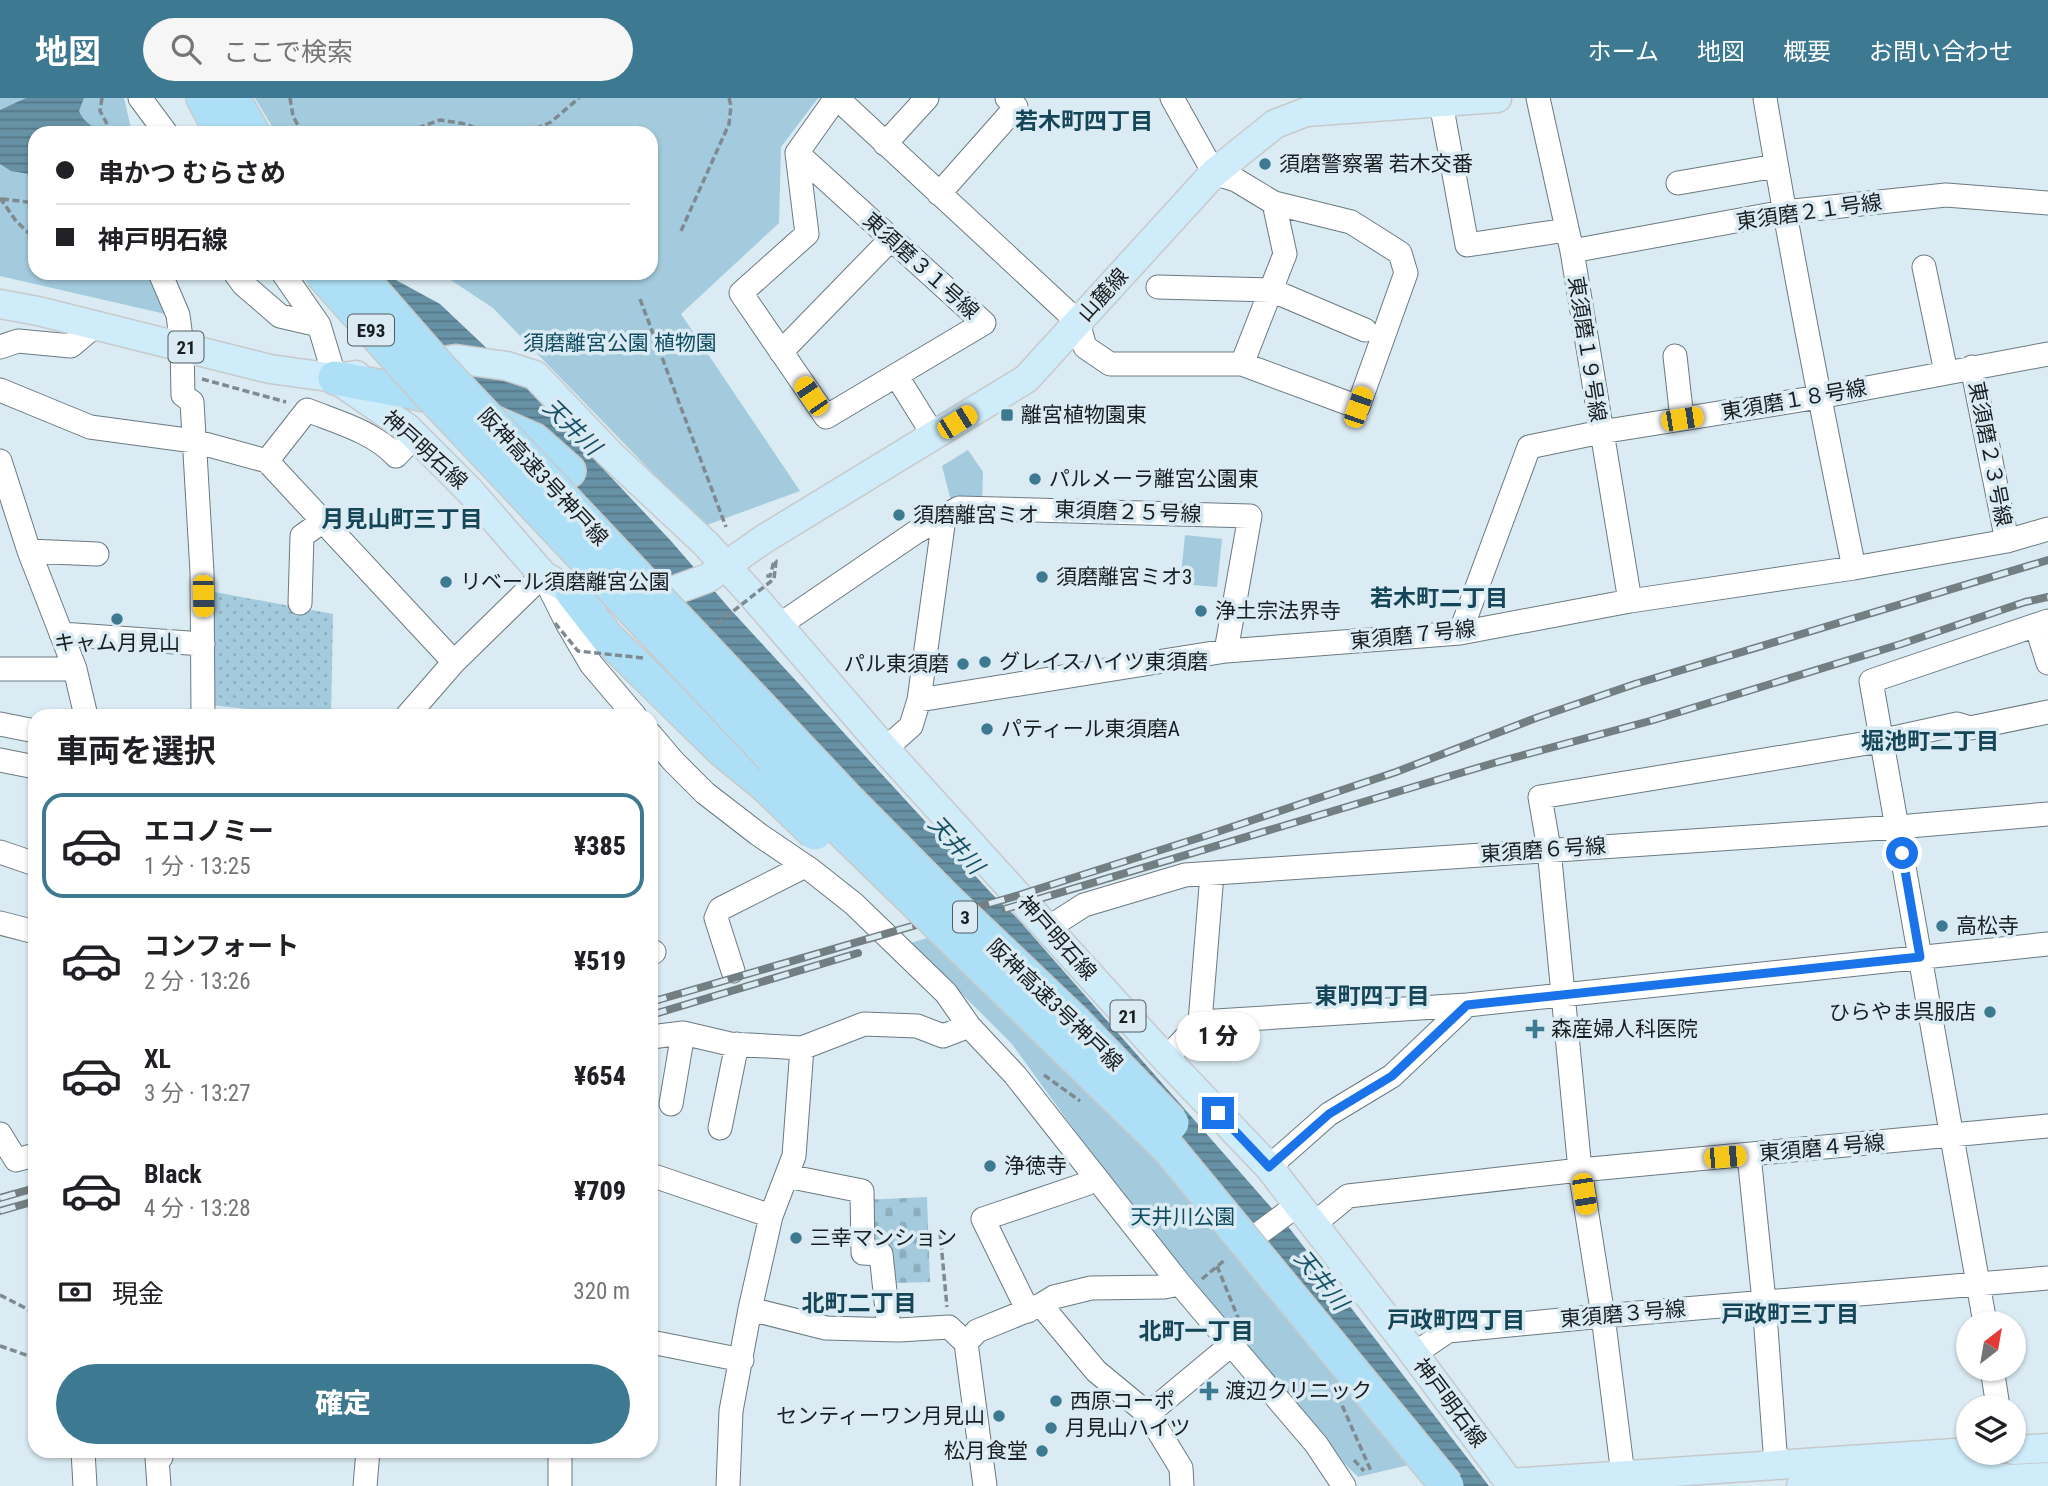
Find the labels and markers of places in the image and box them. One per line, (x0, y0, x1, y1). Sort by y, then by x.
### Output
place label: 須磨警察署 若木交番 (1279, 152, 1473, 176)
marker: 須磨警察署 若木交番 (1257, 156, 1273, 172)
place label: 離宮植物園東 (1021, 403, 1147, 427)
marker: 離宮植物園東 (999, 407, 1015, 423)
place label: パルメーラ離宮公園東 (1049, 467, 1259, 491)
marker: パルメーラ離宮公園東 (1027, 471, 1043, 487)
place label: 須磨離宮ミオ (913, 503, 1039, 527)
marker: 須磨離宮ミオ (891, 507, 907, 523)
place label: 須磨離宮ミオ3 (1056, 565, 1192, 589)
marker: 須磨離宮ミオ3 (1034, 569, 1050, 585)
place label: リベール須磨離宮公園 (460, 570, 670, 594)
marker: リベール須磨離宮公園 (438, 574, 454, 590)
place label: 浄土宗法界寺 (1215, 599, 1341, 623)
marker: 浄土宗法界寺 (1193, 603, 1209, 619)
marker: キャム月見山 (109, 611, 125, 627)
place label: キャム月見山 (54, 631, 180, 655)
place label: グレイスハイツ東須磨 (999, 650, 1208, 674)
place label: パル東須磨 (844, 652, 949, 676)
marker: グレイスハイツ東須磨 (977, 654, 993, 670)
marker: パル東須磨 (955, 656, 971, 672)
place label: パティール東須磨A (1001, 717, 1180, 741)
marker: パティール東須磨A (979, 721, 995, 737)
place label: 高松寺 (1956, 914, 2019, 938)
marker: 高松寺 (1934, 918, 1950, 934)
place label: ひらやま呉服店 (1829, 1000, 1976, 1024)
marker: ひらやま呉服店 (1982, 1004, 1998, 1020)
place label: 森産婦人科医院 (1551, 1017, 1698, 1041)
marker: 森産婦人科医院 (1525, 1019, 1545, 1039)
place label: 浄徳寺 (1004, 1154, 1067, 1178)
marker: 浄徳寺 (982, 1158, 998, 1174)
place label: 三幸マンション (810, 1226, 957, 1250)
marker: 三幸マンション (788, 1230, 804, 1246)
place label: 渡辺クリニック (1225, 1379, 1372, 1403)
marker: 渡辺クリニック (1199, 1381, 1219, 1401)
place label: 西原コーポ (1070, 1389, 1175, 1413)
marker: 西原コーポ (1048, 1393, 1064, 1409)
place label: センティーワン月見山 (776, 1404, 985, 1428)
marker: センティーワン月見山 (991, 1408, 1007, 1424)
place label: 月見山ハイツ (1065, 1416, 1191, 1440)
marker: 月見山ハイツ (1043, 1420, 1059, 1436)
place label: 松月食堂 (944, 1439, 1028, 1463)
marker: 松月食堂 (1034, 1443, 1050, 1459)

